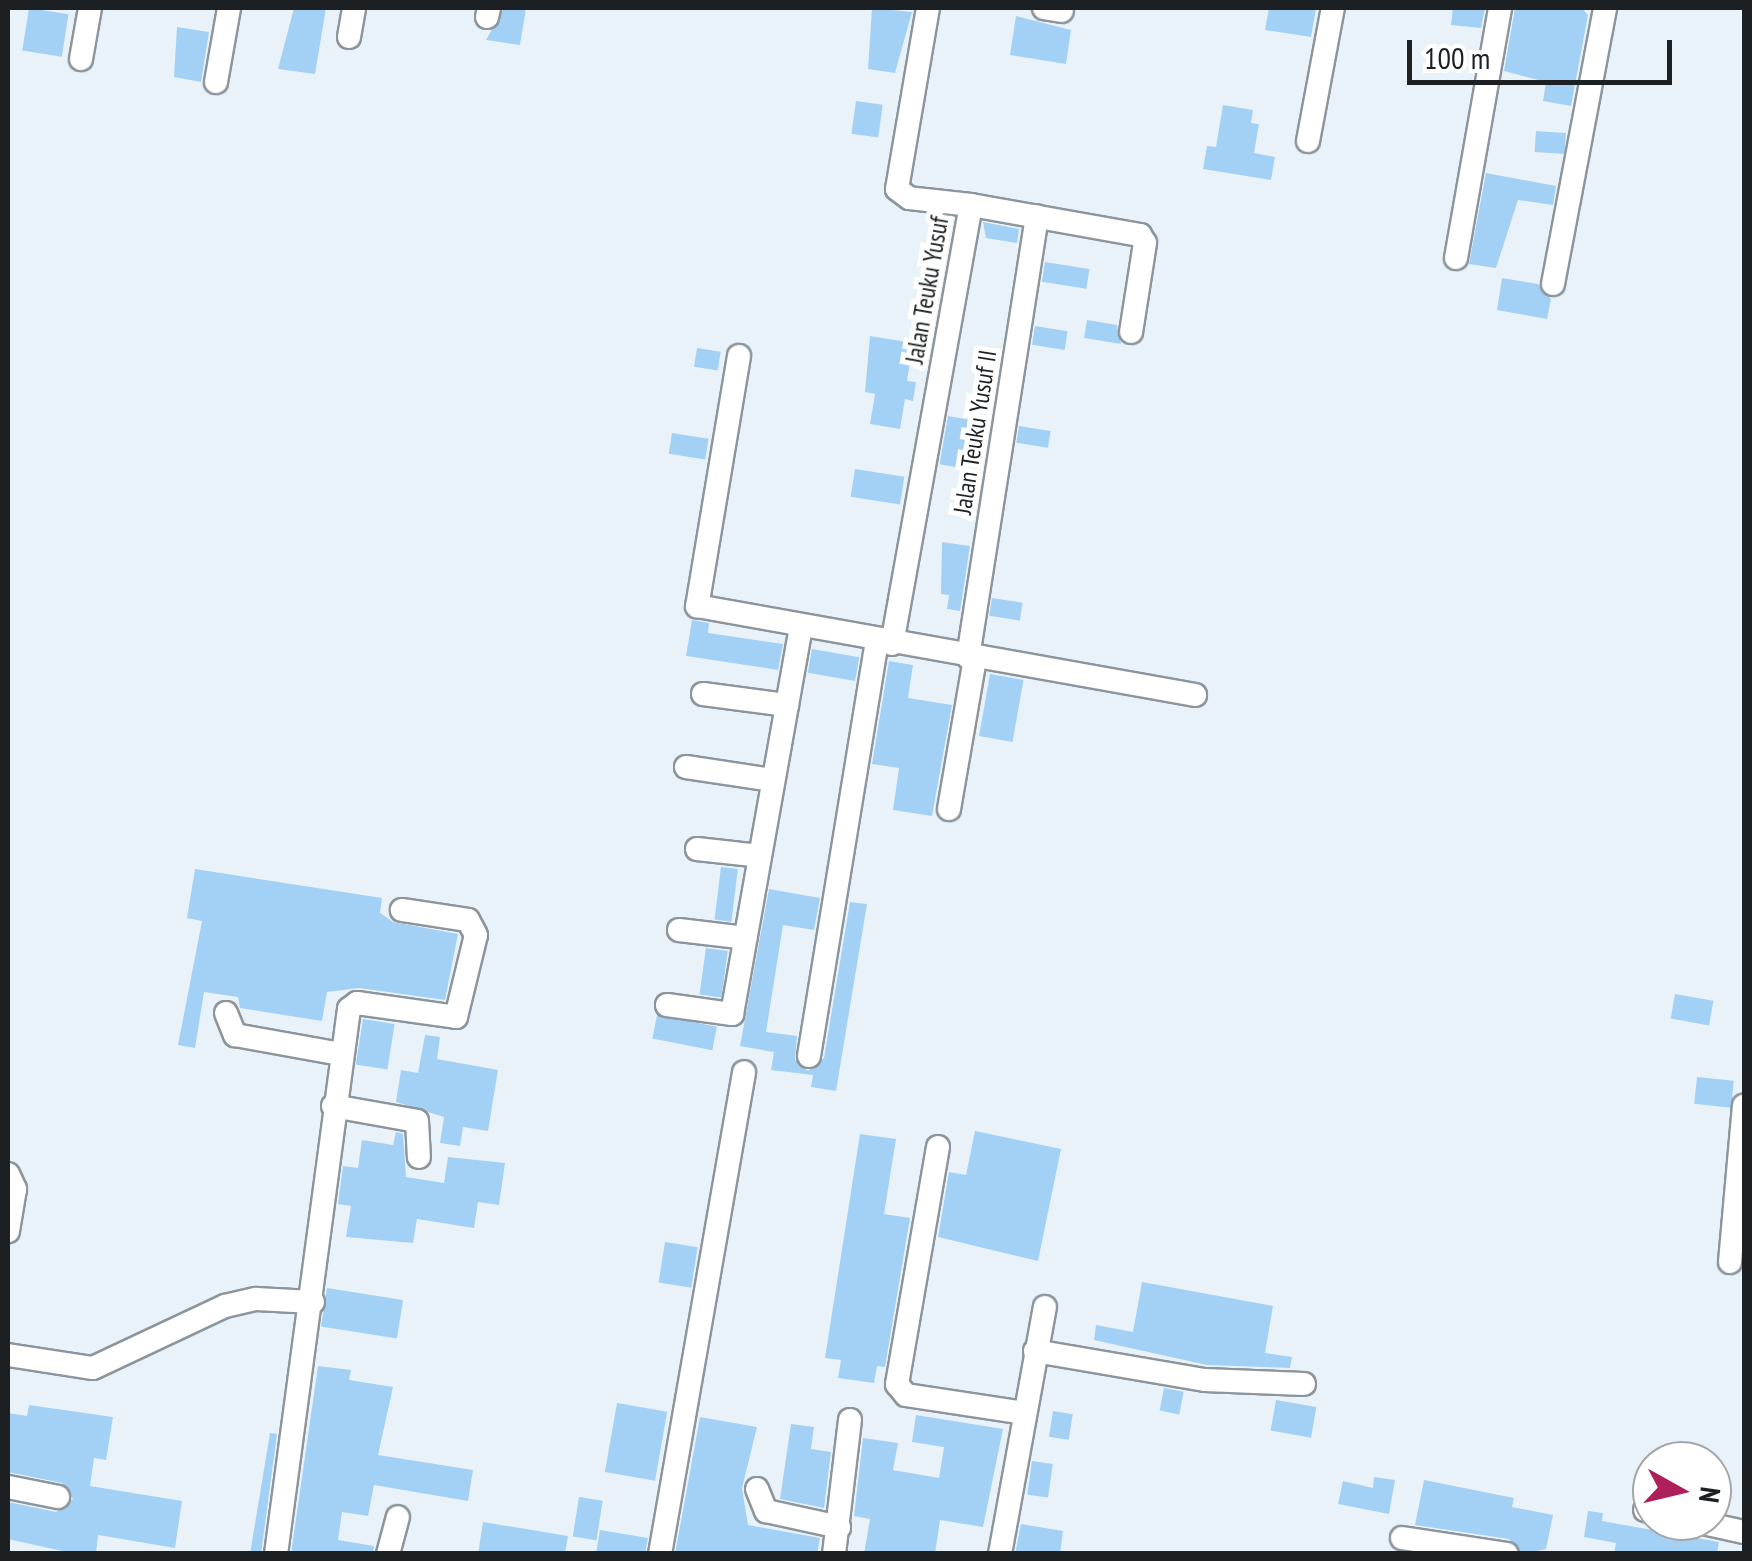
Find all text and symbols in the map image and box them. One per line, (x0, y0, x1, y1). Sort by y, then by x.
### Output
scale bar (1412, 20, 1677, 82)
text: 100 m (1424, 38, 1490, 77)
street label: Jalan Teuku Yusuf (899, 213, 955, 367)
street label: Jalan Teuku Yusuf II (947, 347, 1003, 517)
north arrow (1632, 1441, 1732, 1541)
text: N (1691, 1485, 1730, 1505)

